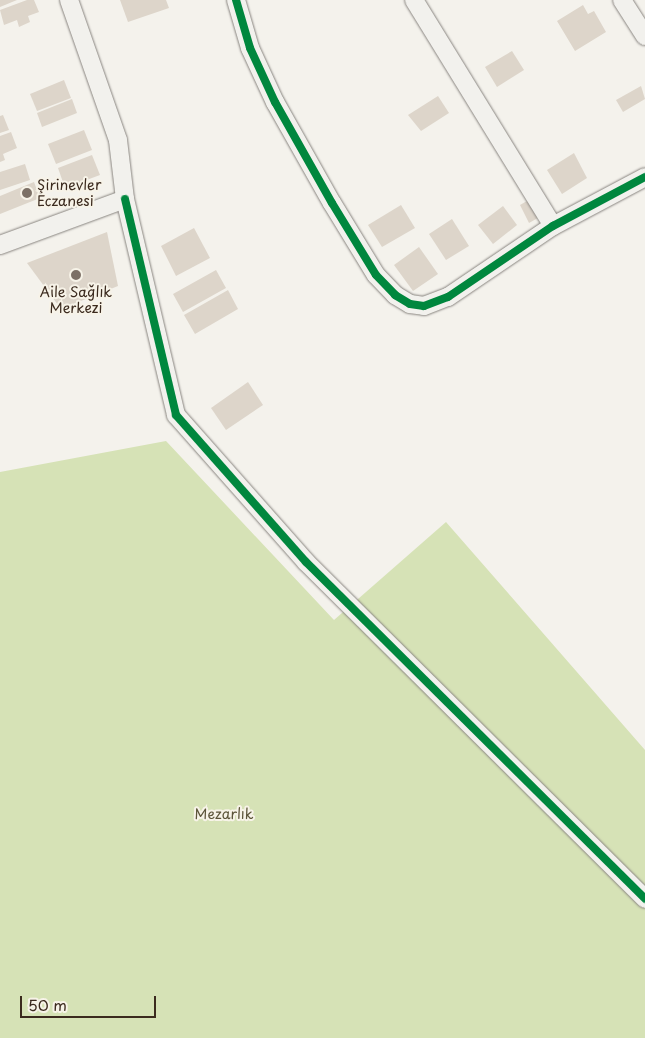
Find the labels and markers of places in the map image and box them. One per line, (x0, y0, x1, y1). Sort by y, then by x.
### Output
place label: Şirinevler Eczanesi (37, 177, 101, 210)
marker: Şirinevler Eczanesi (21, 187, 33, 199)
marker: Aile Sağlık Merkezi (69, 268, 83, 282)
place label: Aile Sağlık Merkezi (40, 284, 112, 316)

